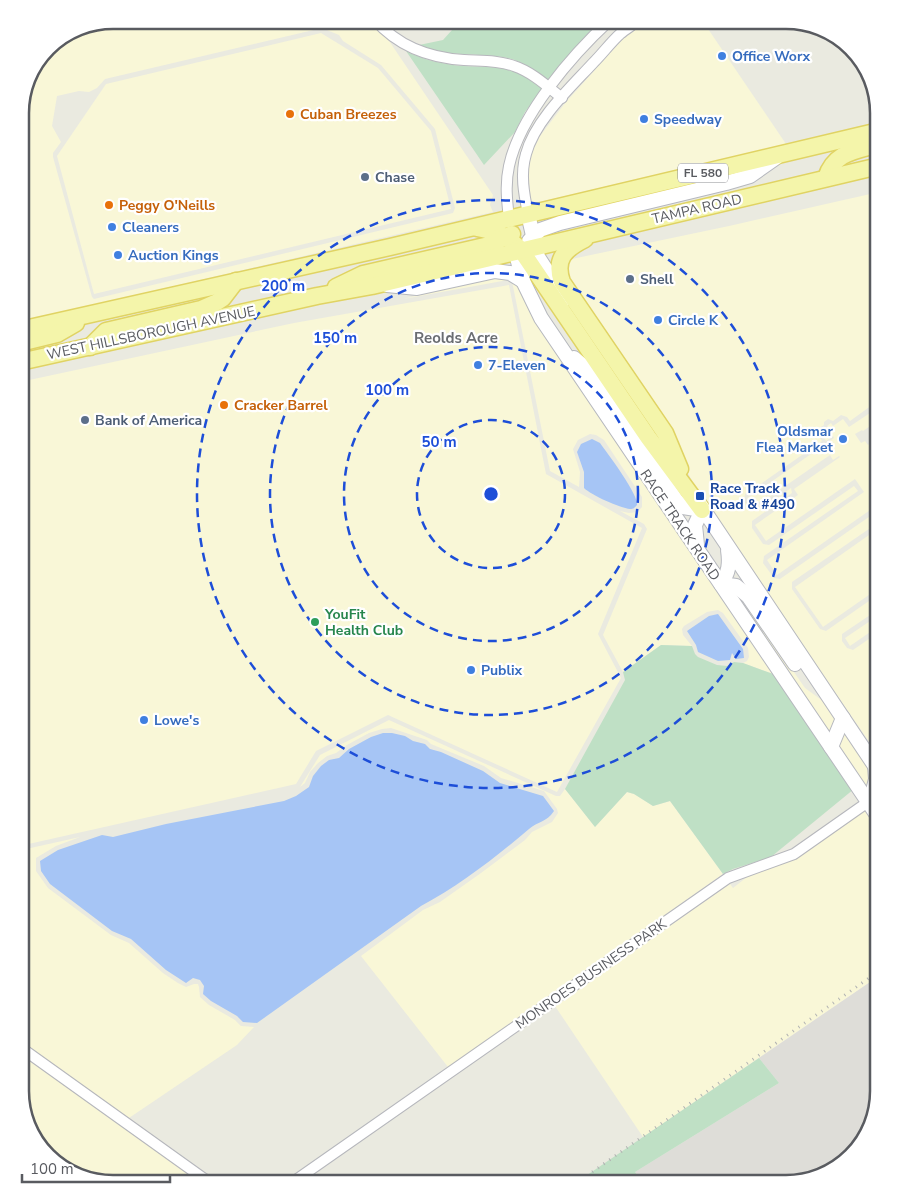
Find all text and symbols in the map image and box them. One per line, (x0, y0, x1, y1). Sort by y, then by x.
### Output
place label: Office Worx (732, 47, 810, 66)
marker: Office Worx (716, 50, 728, 62)
place label: Cuban Breezes (300, 105, 397, 124)
marker: Cuban Breezes (284, 108, 296, 120)
place label: Speedway (654, 110, 722, 129)
marker: Speedway (638, 113, 650, 125)
road number: FL 580 (678, 164, 728, 182)
place label: Chase (375, 168, 415, 187)
marker: Chase (359, 171, 371, 183)
street label: TAMPA ROAD (650, 189, 744, 229)
place label: Peggy O'Neills (119, 196, 215, 215)
marker: Peggy O'Neills (103, 199, 115, 211)
place label: Cleaners (122, 218, 179, 237)
marker: Cleaners (106, 221, 118, 233)
place label: Auction Kings (128, 246, 219, 265)
marker: Auction Kings (112, 249, 124, 261)
place label: Shell (640, 270, 674, 289)
marker: Shell (624, 273, 636, 285)
text: 200 m (261, 276, 305, 296)
street label: WEST HILLSBOROUGH AVENUE (45, 302, 257, 364)
place label: Circle K (668, 311, 719, 330)
marker: Circle K (652, 314, 664, 326)
text: 150 m (313, 328, 357, 348)
district label: Reolds Acre (414, 328, 498, 348)
place label: 7-Eleven (488, 356, 546, 375)
marker: 7-Eleven (472, 359, 484, 371)
text: 100 m (365, 380, 409, 400)
place label: Cracker Barrel (234, 396, 328, 415)
marker: Cracker Barrel (218, 399, 230, 411)
place label: Bank of America (95, 411, 202, 430)
marker: Bank of America (79, 414, 91, 426)
place label: Oldsmar Flea Market (756, 422, 834, 457)
text: 50 m (421, 432, 457, 452)
marker: Oldsmar Flea Market (837, 433, 849, 445)
street label: RACE TRACK ROAD (636, 466, 724, 584)
place label: Race Track Road & #490 (710, 479, 795, 514)
centre of rings (482, 485, 500, 503)
marker: Race Track Road & #490 (694, 490, 706, 502)
place label: YouFit Health Club (324, 605, 403, 640)
marker: YouFit Health Club (309, 616, 321, 628)
place label: Publix (481, 661, 523, 680)
marker: Publix (465, 664, 477, 676)
place label: Lowe's (154, 711, 199, 730)
marker: Lowe's (138, 714, 150, 726)
street label: MONROES BUSINESS PARK (512, 914, 671, 1034)
scale bar (22, 1152, 170, 1184)
text: 100 m (30, 1159, 74, 1179)

